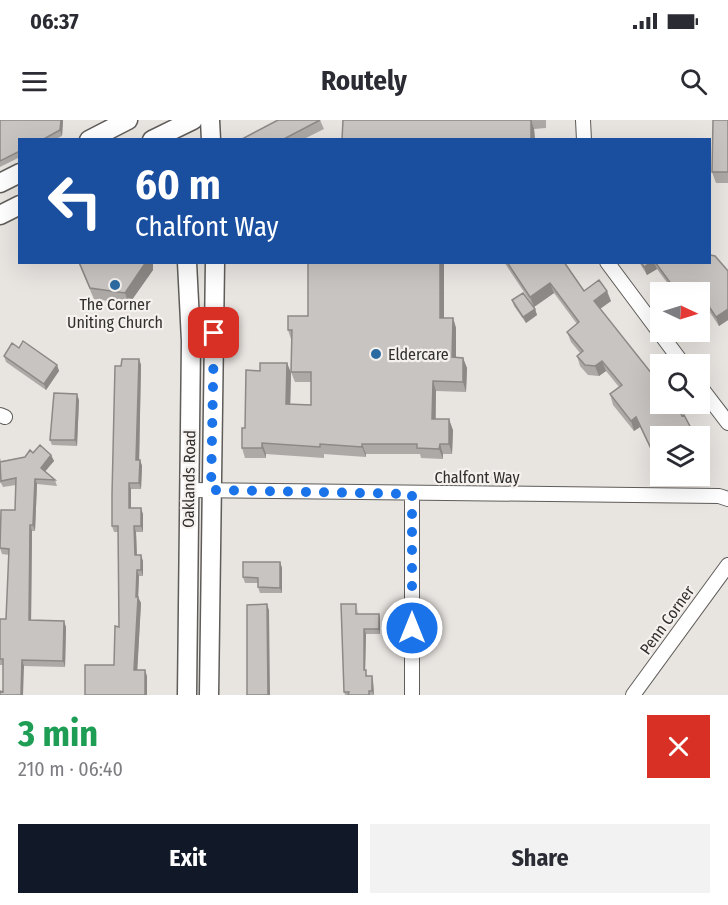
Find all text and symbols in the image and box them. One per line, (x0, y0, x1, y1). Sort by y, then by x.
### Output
text: 06:37 (30, 8, 79, 35)
icon: menu (18, 65, 51, 98)
text: Routely (321, 65, 407, 97)
icon: search (677, 65, 710, 98)
text: 60 m (135, 160, 221, 210)
icon: left (36, 162, 114, 240)
text: Chalfont Way (135, 211, 279, 243)
marker: The Corner Uniting Church (108, 278, 122, 292)
north arrow (650, 282, 710, 342)
map controls (650, 282, 710, 486)
place label: The Corner Uniting Church (67, 295, 163, 332)
pin (188, 307, 239, 358)
icon: arrive (197, 316, 230, 349)
place label: Eldercare (388, 345, 449, 364)
marker: Eldercare (369, 347, 383, 361)
button: search (650, 354, 710, 414)
button: layers (650, 426, 710, 486)
street label: Oaklands Road (179, 430, 199, 528)
street label: Chalfont Way (434, 468, 520, 487)
street label: Penn Corner (636, 582, 698, 658)
position arrow (380, 596, 444, 660)
text: 3 min (18, 712, 98, 756)
button: close (647, 715, 710, 778)
text: 210 m · 06:40 (18, 757, 123, 781)
button: Exit (18, 824, 358, 893)
button: Share (370, 824, 710, 893)

